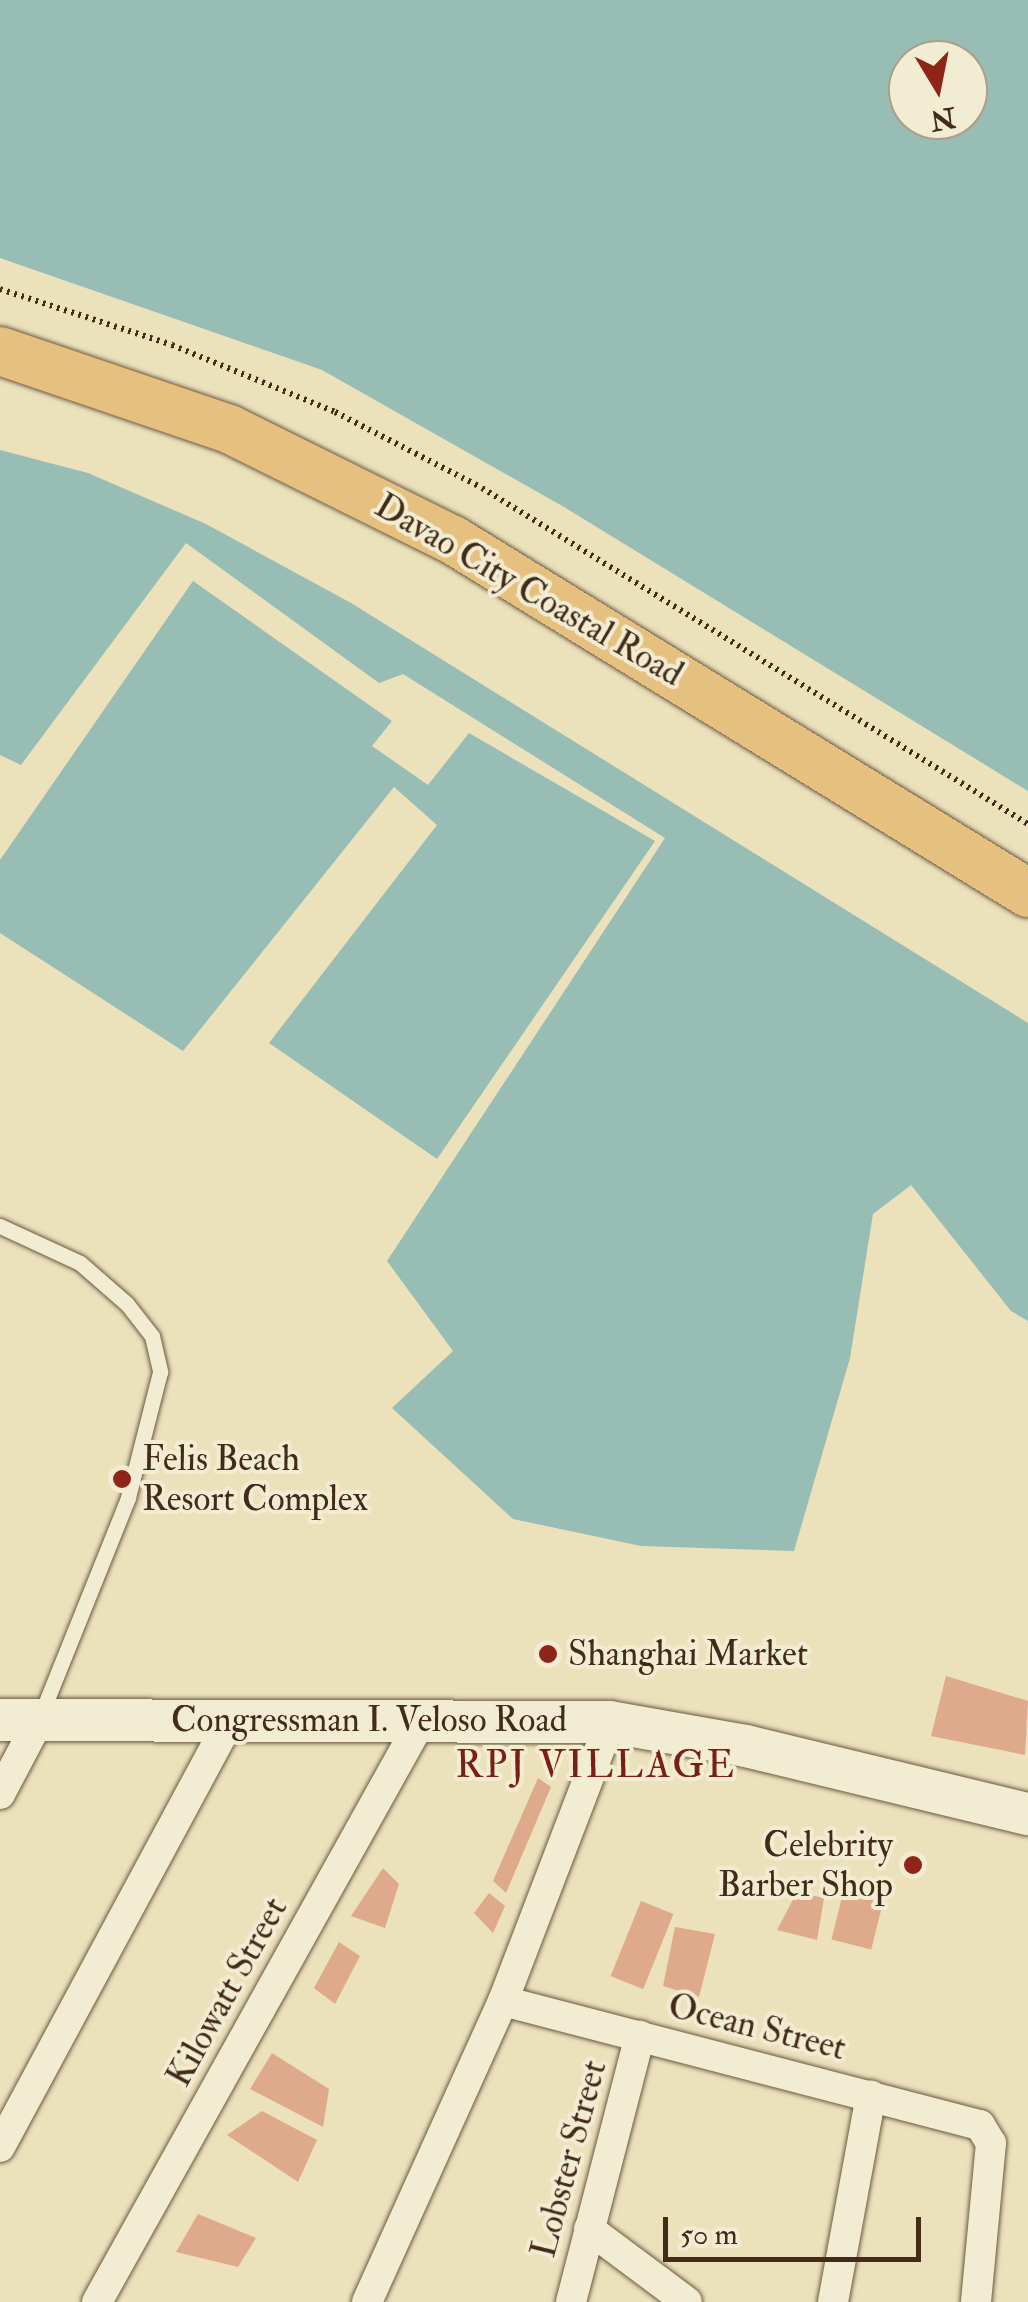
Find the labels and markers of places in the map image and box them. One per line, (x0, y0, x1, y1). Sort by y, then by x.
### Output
place label: Felis Beach Resort Complex (142, 1438, 368, 1520)
marker: Felis Beach Resort Complex (111, 1468, 133, 1490)
place label: Shanghai Market (568, 1633, 808, 1675)
marker: Shanghai Market (537, 1643, 559, 1665)
place label: Celebrity Barber Shop (718, 1824, 893, 1906)
marker: Celebrity Barber Shop (902, 1854, 924, 1876)

